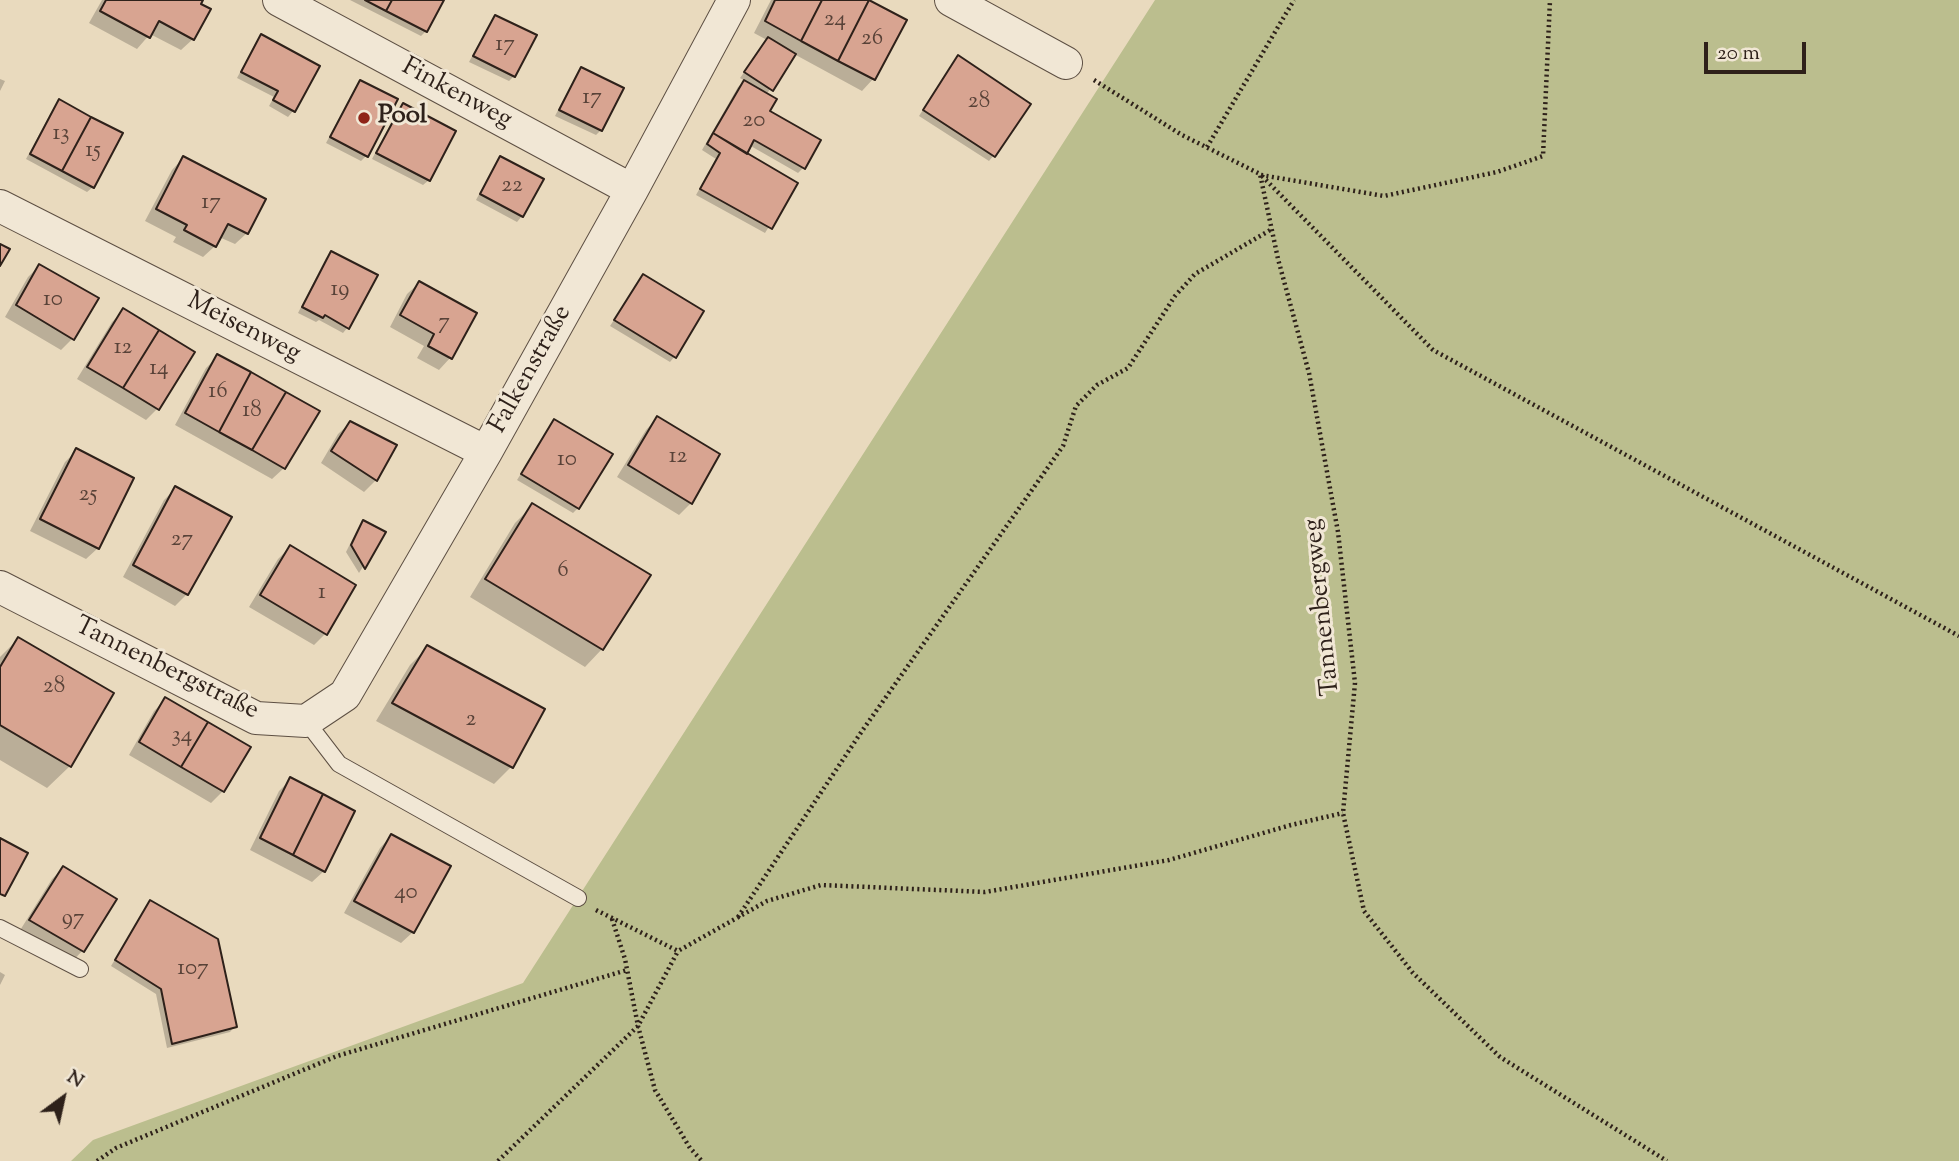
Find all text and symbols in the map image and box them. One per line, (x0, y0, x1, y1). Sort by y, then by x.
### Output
house number: 24 (824, 7, 846, 35)
house number: 26 (861, 26, 883, 54)
scale bar (1707, 28, 1808, 72)
house number: 17 (495, 32, 515, 60)
text: 20 m (1717, 39, 1760, 69)
street label: Finkenweg (395, 53, 517, 137)
house number: 17 (582, 85, 602, 113)
house number: 28 (968, 89, 990, 117)
place label: Pool (378, 102, 427, 134)
house number: 20 (743, 108, 765, 136)
marker: Pool (356, 110, 372, 126)
house number: 13 (52, 121, 70, 149)
house number: 15 (85, 138, 101, 166)
house number: 22 (501, 173, 523, 201)
house number: 17 (201, 190, 221, 218)
house number: 19 (331, 277, 349, 305)
house number: 10 (43, 287, 63, 315)
street label: Meisenweg (181, 287, 305, 371)
street label: Falkenstraße (484, 301, 580, 439)
house number: 7 (438, 310, 450, 338)
house number: 12 (114, 335, 132, 363)
house number: 14 (149, 356, 169, 384)
house number: 16 (208, 379, 228, 407)
house number: 18 (242, 398, 262, 426)
house number: 12 (669, 444, 687, 472)
house number: 10 (557, 447, 577, 475)
house number: 25 (79, 482, 97, 510)
street label: Tannenbergweg (1299, 517, 1349, 697)
house number: 27 (171, 527, 193, 555)
house number: 6 (557, 558, 569, 586)
house number: 1 (318, 580, 326, 608)
street label: Tannenbergstraße (69, 612, 263, 728)
house number: 28 (43, 674, 65, 702)
house number: 2 (466, 707, 476, 735)
house number: 34 (172, 723, 192, 751)
house number: 40 (394, 880, 418, 908)
house number: 97 (62, 906, 84, 934)
house number: 107 (177, 956, 209, 984)
north arrow (28, 1063, 98, 1133)
text: N (61, 1065, 88, 1095)

